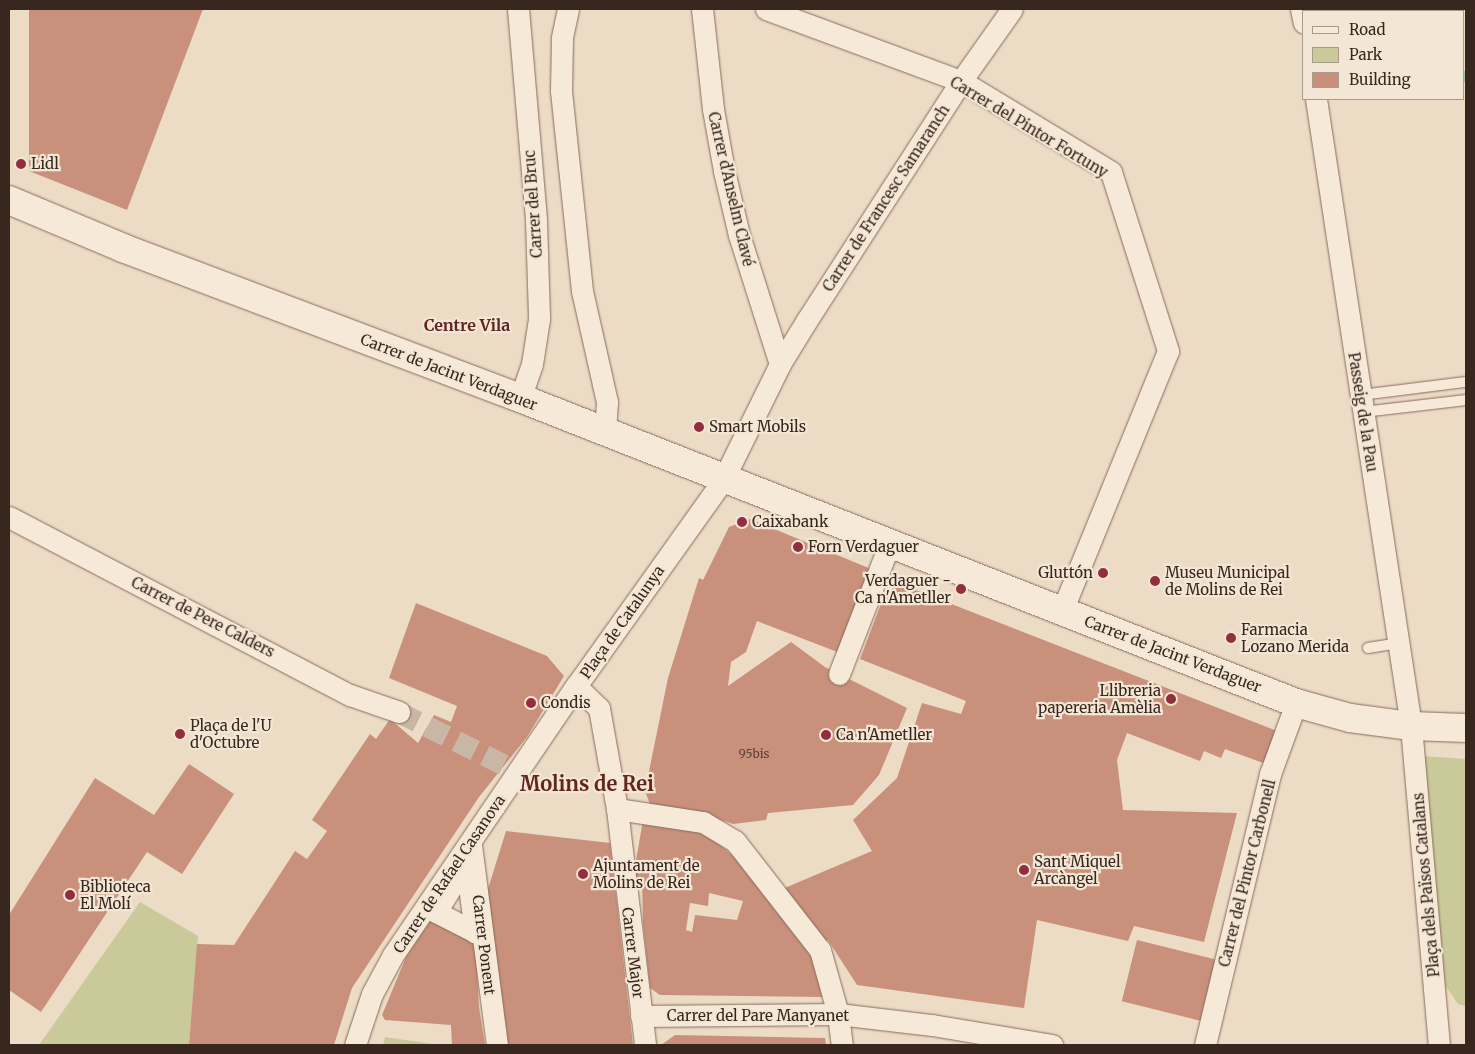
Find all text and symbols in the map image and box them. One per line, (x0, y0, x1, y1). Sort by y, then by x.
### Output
legend (1302, 10, 1465, 100)
text: Road (1349, 20, 1385, 39)
text: Park (1349, 45, 1382, 64)
text: Building (1349, 70, 1411, 89)
street label: Carrer del Pintor Fortuny (947, 73, 1111, 181)
street label: Carrer de Francesc Samaranch (819, 101, 953, 295)
street label: Carrer d'Anselm Clavé (704, 110, 758, 268)
street label: Carrer del Bruc (520, 149, 546, 259)
place label: Lidl (31, 155, 59, 173)
marker: Lidl (15, 158, 27, 170)
district label: Centre Vila (424, 315, 510, 335)
street label: Carrer de Jacint Verdaguer (358, 330, 540, 414)
street label: Passeig de la Pau (1345, 351, 1381, 473)
place label: Smart Mobils (709, 418, 806, 436)
marker: Smart Mobils (693, 421, 705, 433)
place label: Caixabank (752, 513, 828, 531)
marker: Caixabank (736, 516, 748, 528)
place label: Forn Verdaguer (808, 538, 919, 556)
marker: Forn Verdaguer (792, 541, 804, 553)
street label: Plaça de Catalunya (576, 562, 668, 682)
place label: Museu Municipal de Molins de Rei (1165, 563, 1290, 598)
place label: Gluttón (1038, 564, 1093, 582)
marker: Gluttón (1097, 567, 1109, 579)
place label: Verdaguer - Ca n'Ametller (855, 571, 951, 606)
street label: Carrer de Pere Calders (128, 573, 278, 661)
marker: Museu Municipal de Molins de Rei (1149, 575, 1161, 587)
marker: Verdaguer - Ca n'Ametller (955, 583, 967, 595)
street label: Carrer de Jacint Verdaguer (1082, 612, 1264, 696)
place label: Farmacia Lozano Merida (1241, 620, 1349, 655)
marker: Farmacia Lozano Merida (1225, 632, 1237, 644)
place label: Llibreria papereria Amèlia (1038, 681, 1161, 716)
marker: Llibreria papereria Amèlia (1165, 693, 1177, 705)
place label: Condis (541, 694, 591, 712)
marker: Condis (525, 697, 537, 709)
place label: Plaça de l'U d'Octubre (190, 716, 272, 751)
place label: Ca n'Ametller (836, 726, 932, 744)
marker: Plaça de l'U d'Octubre (174, 728, 186, 740)
marker: Ca n'Ametller (820, 729, 832, 741)
house number: 95bis (739, 747, 769, 761)
district label: Molins de Rei (520, 771, 654, 795)
street label: Carrer del Pintor Carbonell (1215, 777, 1279, 969)
street label: Carrer de Rafael Casanova (389, 791, 509, 957)
street label: Plaça dels Països Catalans (1409, 792, 1443, 978)
place label: Sant Miquel Arcàngel (1034, 852, 1121, 887)
place label: Ajuntament de Molins de Rei (593, 856, 700, 891)
marker: Sant Miquel Arcàngel (1018, 864, 1030, 876)
marker: Ajuntament de Molins de Rei (577, 868, 589, 880)
place label: Biblioteca El Molí (80, 877, 151, 912)
marker: Biblioteca El Molí (64, 889, 76, 901)
street label: Carrer Ponent (469, 894, 499, 996)
street label: Carrer Major (618, 906, 648, 1000)
street label: Carrer del Pare Manyanet (667, 1007, 849, 1025)

